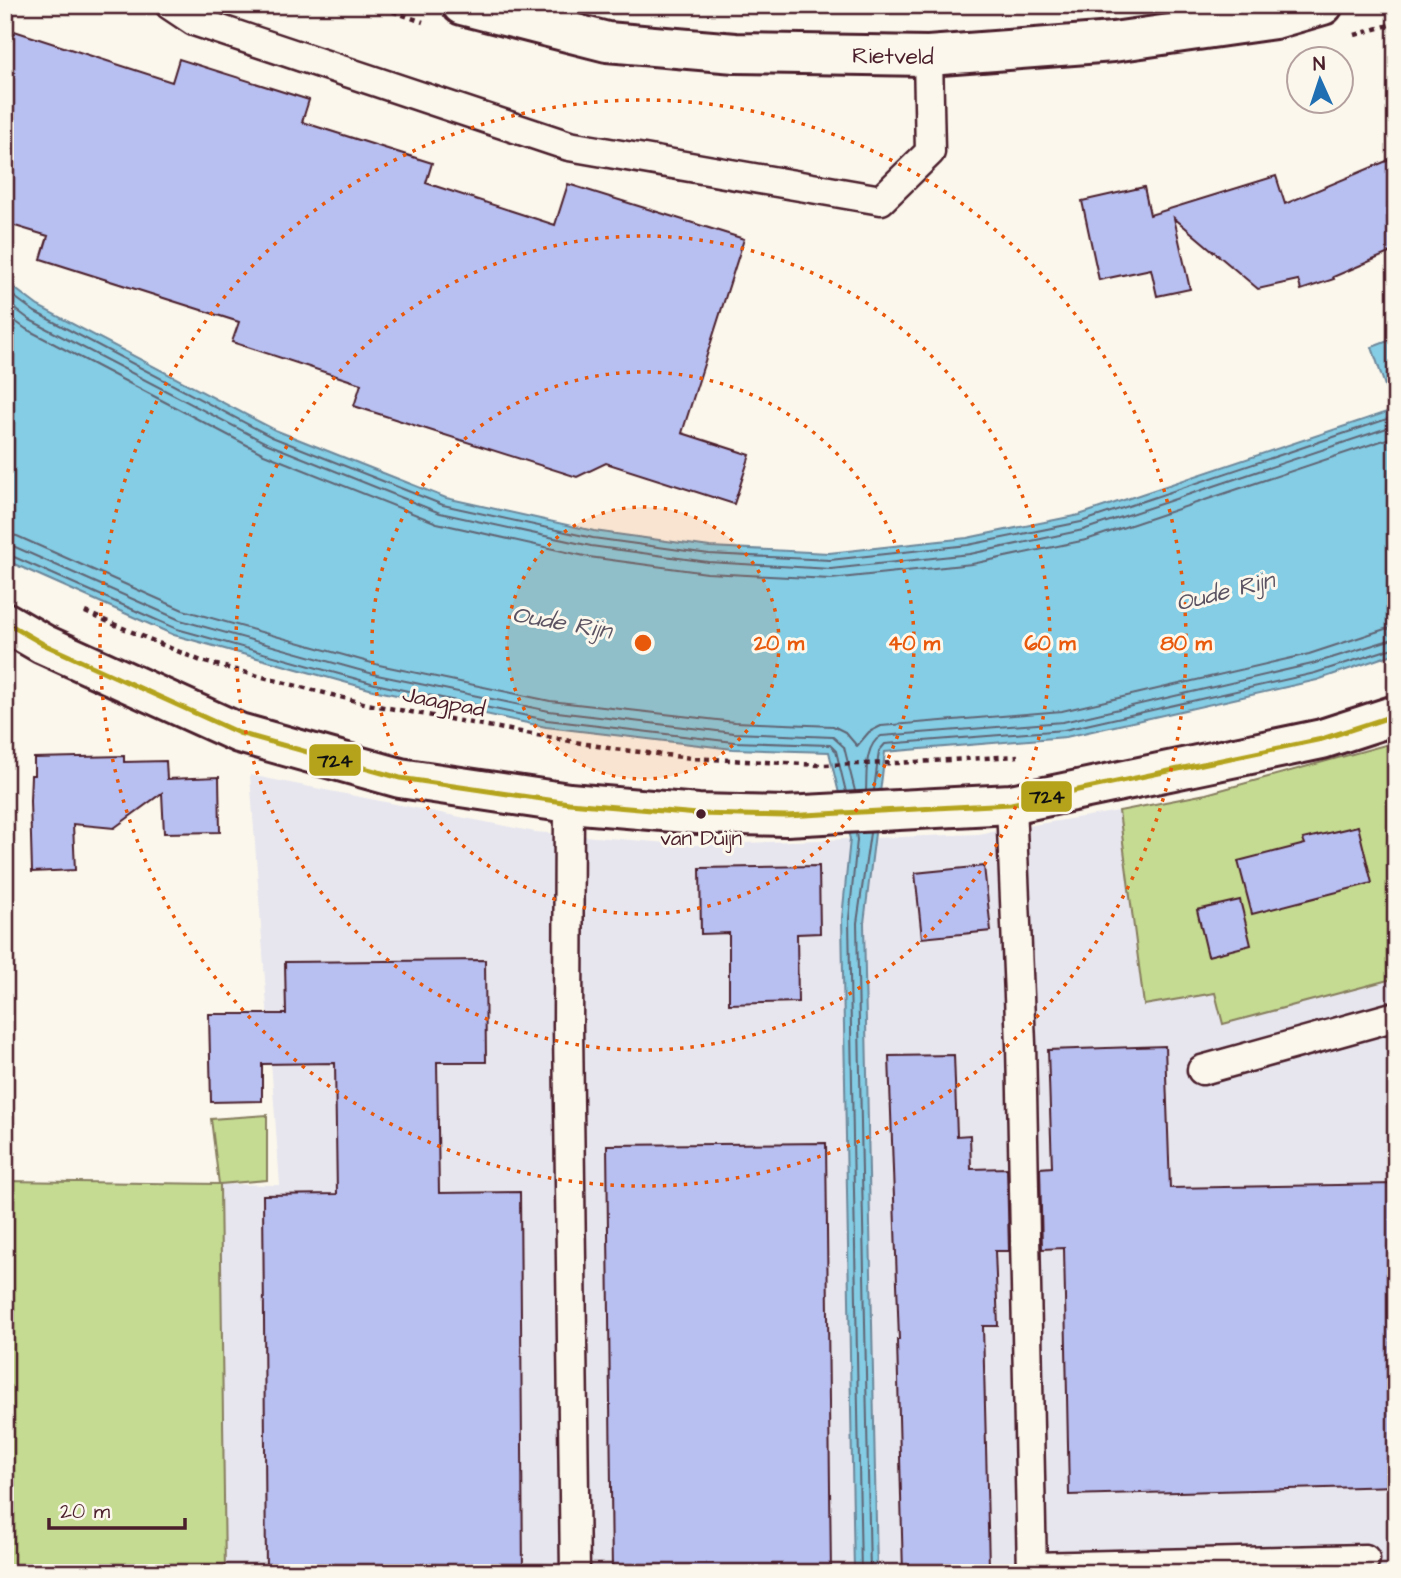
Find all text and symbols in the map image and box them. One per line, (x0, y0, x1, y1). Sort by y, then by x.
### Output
street label: Rietveld (852, 40, 934, 73)
north arrow (1286, 46, 1356, 116)
text: N (1313, 51, 1326, 78)
water label: Oude Rijn (1173, 563, 1280, 621)
water label: Oude Rijn (510, 598, 616, 649)
text: 20 m (753, 629, 805, 658)
text: 40 m (888, 629, 941, 658)
text: 60 m (1024, 629, 1076, 658)
text: 80 m (1160, 629, 1212, 658)
centre of rings (631, 631, 655, 655)
street label: Jaagpad (399, 678, 488, 727)
line badge: 724 (308, 743, 362, 777)
text: 724 (316, 748, 353, 775)
line badge: 724 (1020, 780, 1073, 813)
text: 724 (1028, 784, 1065, 811)
marker: van Duijn (694, 807, 708, 821)
place label: van Duijn (660, 824, 742, 853)
scale bar (49, 1487, 186, 1531)
text: 20 m (60, 1497, 111, 1526)

